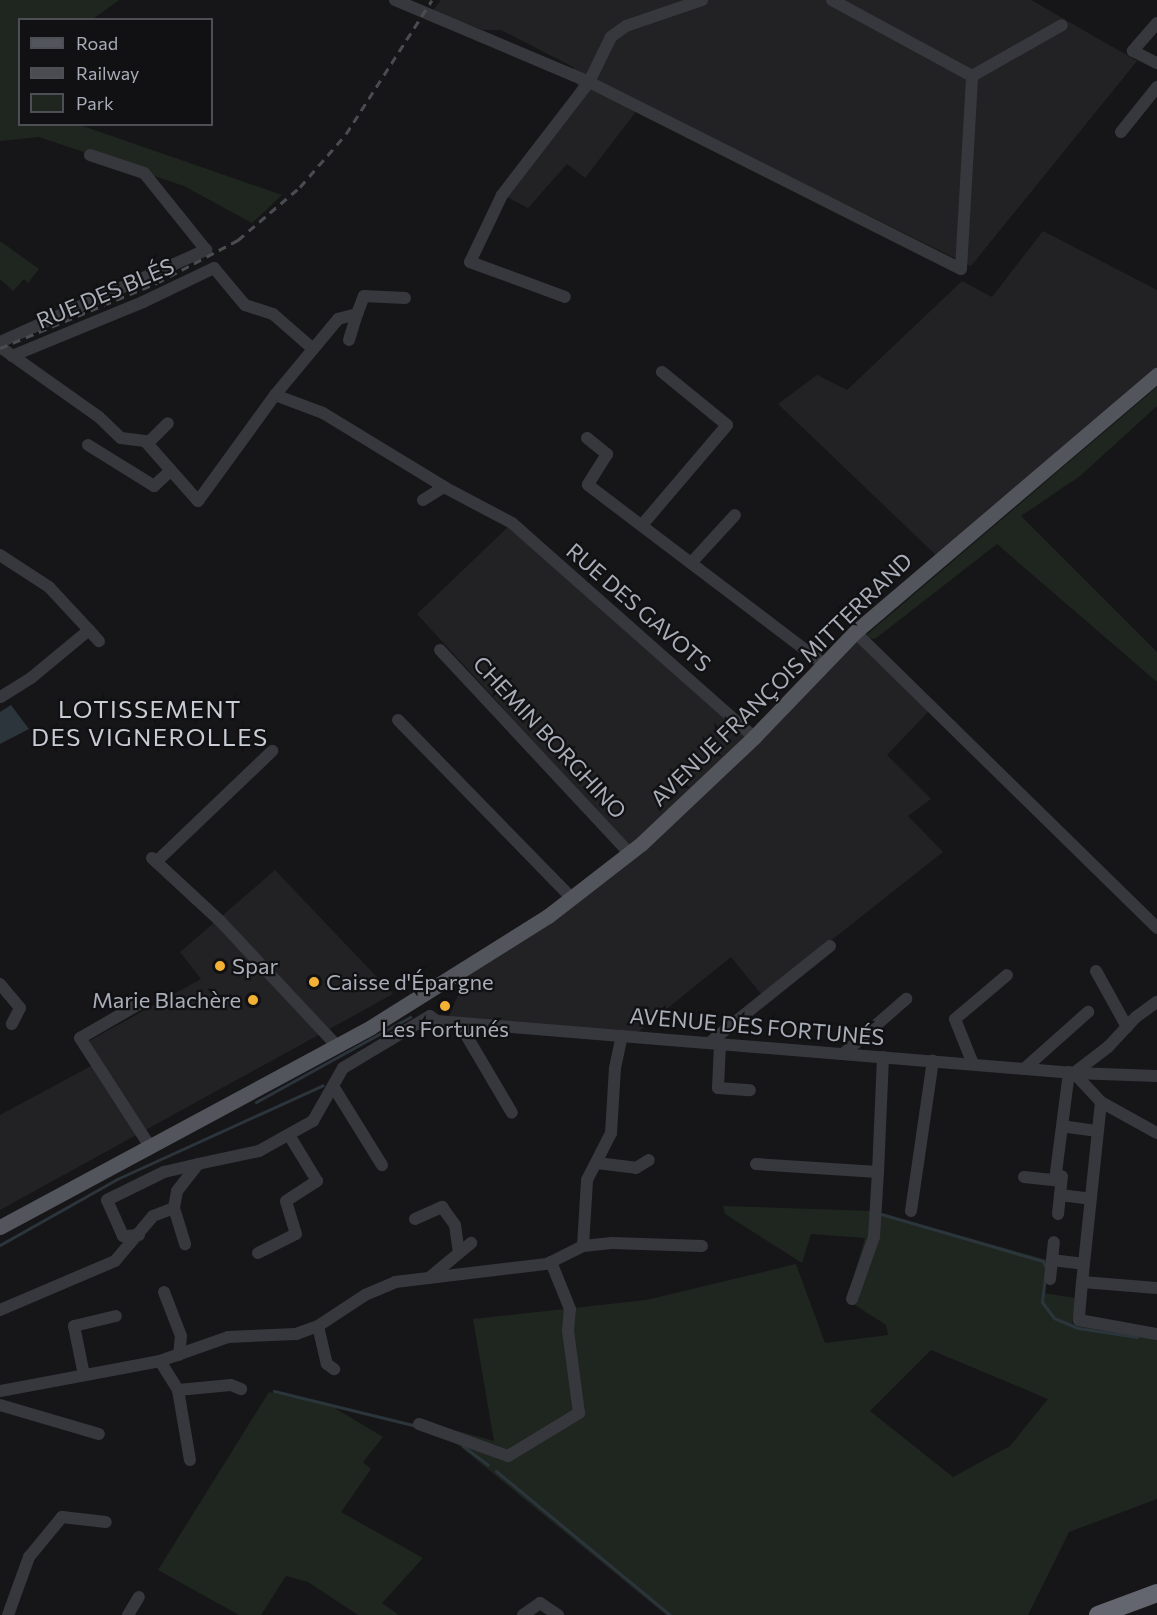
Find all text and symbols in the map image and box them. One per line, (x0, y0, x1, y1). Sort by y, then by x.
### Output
legend (18, 18, 213, 126)
text: Road (76, 32, 118, 54)
text: Railway (76, 62, 139, 84)
text: Park (76, 92, 114, 114)
street label: RUE DES BLÉS (32, 252, 178, 334)
street label: RUE DES GAVOTS (561, 537, 717, 677)
street label: AVENUE FRANÇOIS MITTERRAND (645, 547, 917, 811)
street label: CHEMIN BORGHINO (468, 650, 632, 824)
district label: LOTISSEMENT DES VIGNEROLLES (31, 695, 269, 751)
place label: Spar (232, 953, 278, 979)
marker: Spar (213, 959, 227, 973)
place label: Caisse d'Épargne (326, 969, 494, 995)
marker: Caisse d'Épargne (307, 975, 321, 989)
place label: Marie Blachère (92, 987, 241, 1013)
marker: Marie Blachère (246, 993, 260, 1007)
marker: Les Fortunés (438, 999, 452, 1013)
street label: AVENUE DES FORTUNÉS (629, 1002, 885, 1050)
place label: Les Fortunés (381, 1016, 509, 1042)

